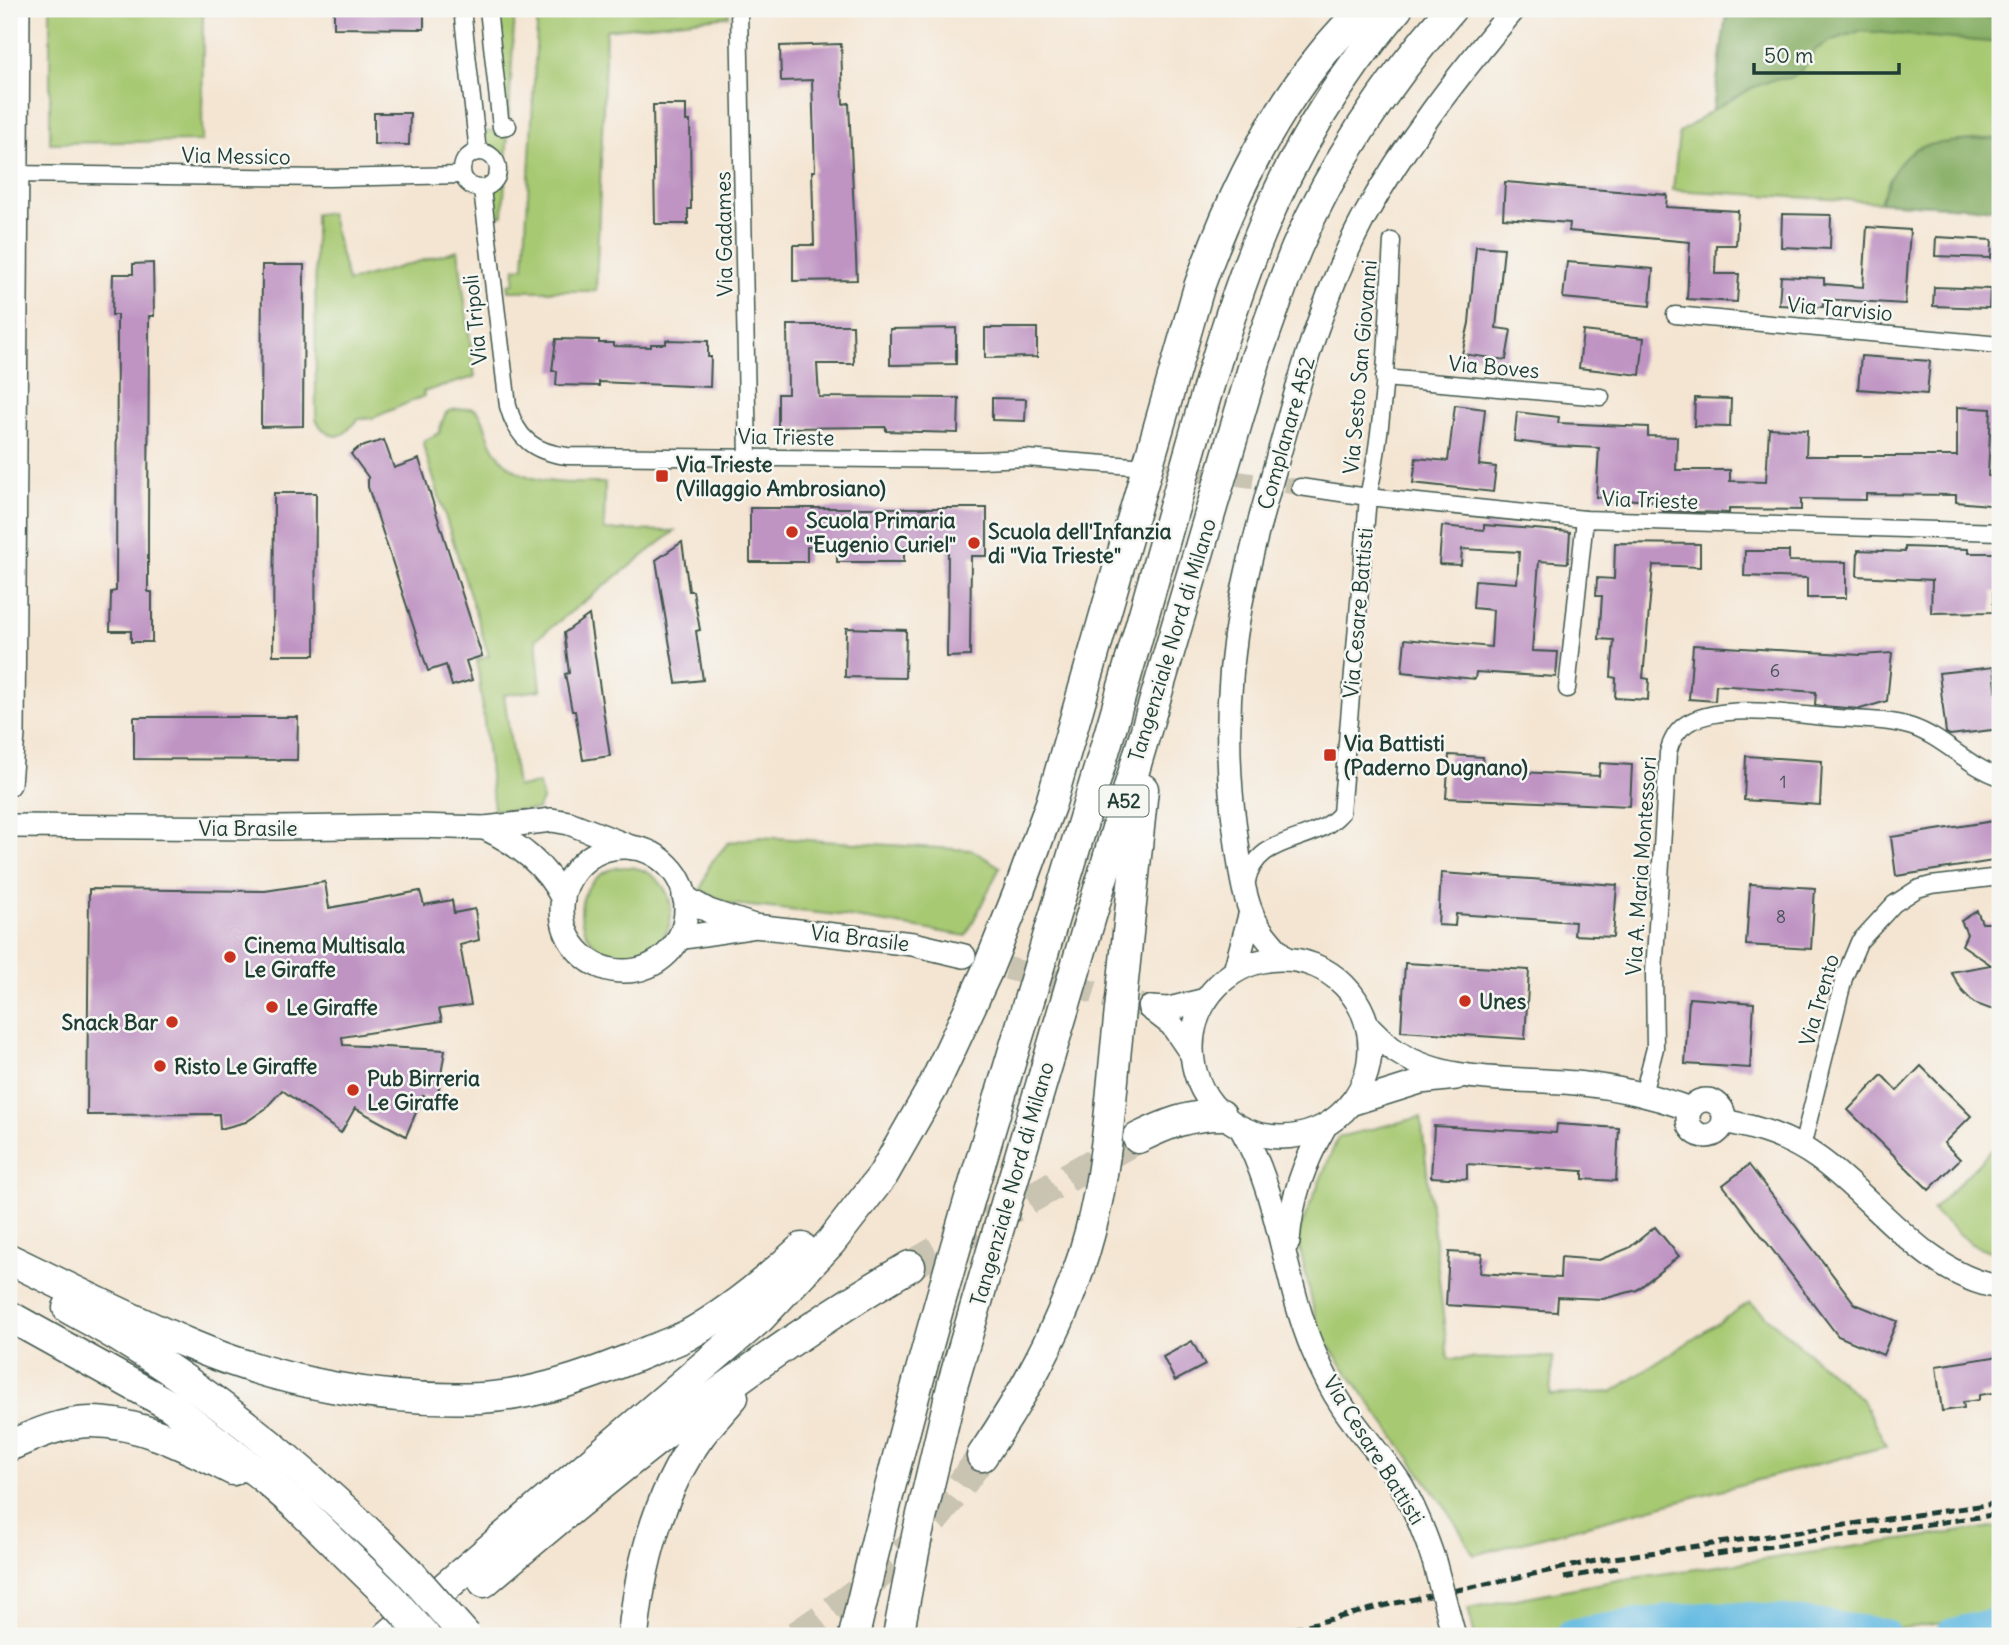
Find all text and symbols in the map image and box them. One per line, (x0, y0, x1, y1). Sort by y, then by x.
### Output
scale bar (1754, 32, 1899, 76)
text: 50 m (1764, 42, 1813, 69)
street label: Via Messico (181, 142, 291, 170)
street label: Via Gadames (709, 171, 739, 297)
street label: Via Sesto San Giovanni (1337, 259, 1383, 475)
street label: Via Tripoli (457, 273, 493, 367)
street label: Via Tarvisio (1786, 291, 1894, 327)
street label: Via Boves (1447, 350, 1541, 384)
street label: Complanare A52 (1251, 353, 1321, 513)
street label: Via Trieste (737, 423, 835, 451)
place label: Via Trieste (Villaggio Ambrosiano) (676, 451, 886, 502)
marker: Via Trieste (Villaggio Ambrosiano) (654, 468, 670, 484)
street label: Via Trieste (1601, 485, 1699, 515)
place label: Scuola Primaria "Eugenio Curiel" (806, 507, 956, 558)
street label: Tangenziale Nord di Milano (1122, 515, 1222, 765)
place label: Scuola dell'Infanzia di "Via Trieste" (988, 518, 1172, 569)
marker: Scuola Primaria "Eugenio Curiel" (784, 524, 800, 540)
street label: Via Cesare Battisti (1337, 527, 1379, 699)
marker: Scuola dell'Infanzia di "Via Trieste" (966, 535, 982, 551)
house number: 6 (1770, 659, 1780, 682)
place label: Via Battisti (Paderno Dugnano) (1344, 730, 1528, 781)
marker: Via Battisti (Paderno Dugnano) (1322, 747, 1338, 763)
street label: Via A. Maria Montessori (1620, 755, 1662, 977)
house number: 1 (1779, 770, 1787, 793)
road number: A52 (1100, 786, 1148, 816)
street label: Via Brasile (198, 815, 298, 842)
house number: 8 (1776, 905, 1786, 928)
street label: Via Brasile (809, 919, 911, 957)
place label: Cinema Multisala Le Giraffe (244, 932, 405, 983)
marker: Cinema Multisala Le Giraffe (222, 949, 238, 965)
street label: Via Trento (1793, 951, 1845, 1049)
place label: Unes (1479, 988, 1527, 1015)
marker: Unes (1457, 993, 1473, 1009)
place label: Le Giraffe (286, 994, 378, 1021)
marker: Le Giraffe (264, 999, 280, 1015)
place label: Snack Bar (62, 1009, 158, 1036)
marker: Snack Bar (164, 1014, 180, 1030)
place label: Risto Le Giraffe (174, 1053, 317, 1080)
marker: Risto Le Giraffe (152, 1058, 168, 1074)
street label: Tangenziale Nord di Milano (964, 1059, 1060, 1309)
place label: Pub Birreria Le Giraffe (367, 1065, 480, 1116)
marker: Pub Birreria Le Giraffe (345, 1082, 361, 1098)
street label: Via Cesare Battisti (1317, 1370, 1431, 1530)

